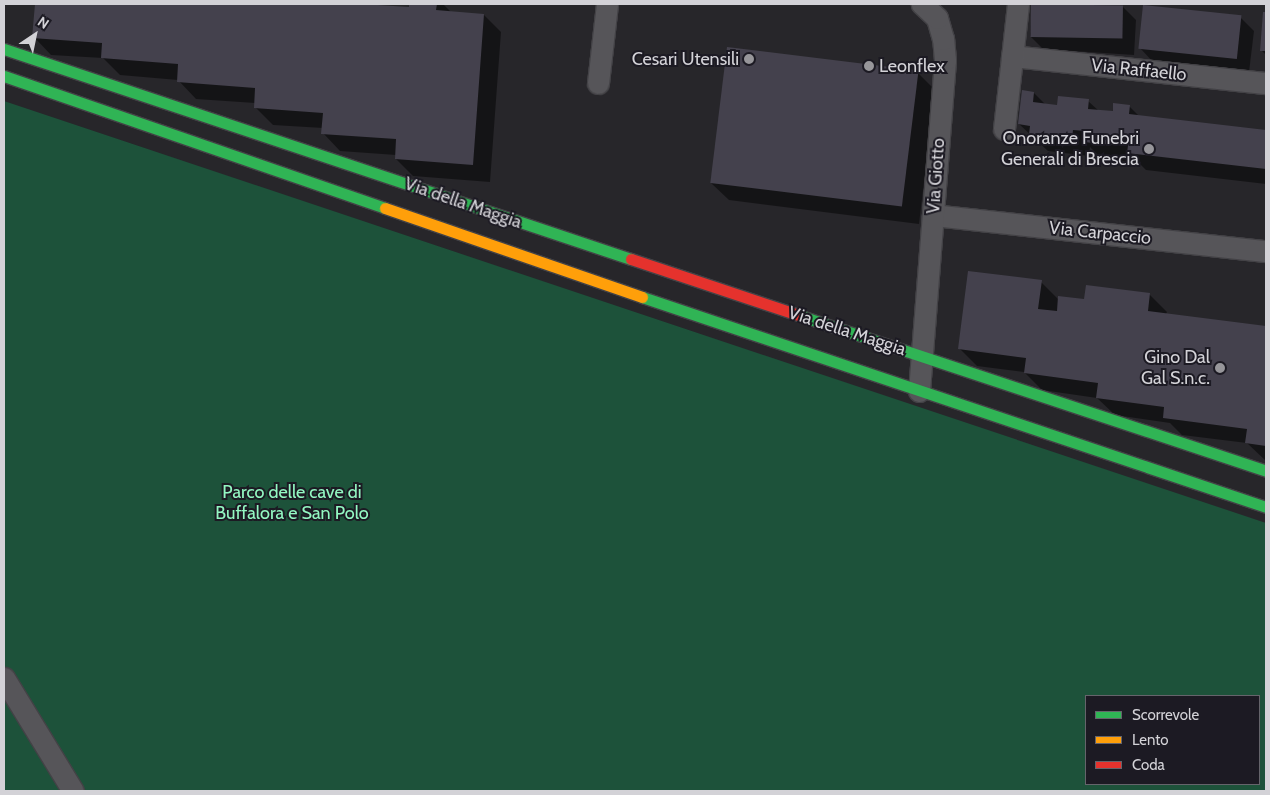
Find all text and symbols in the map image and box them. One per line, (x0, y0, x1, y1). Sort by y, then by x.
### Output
north arrow (10, 10, 60, 60)
text: N (34, 12, 53, 33)
place label: Cesari Utensili (632, 48, 739, 70)
marker: Cesari Utensili (743, 53, 755, 65)
street label: Via Raffaello (1090, 54, 1188, 86)
place label: Leonflex (879, 55, 945, 77)
marker: Leonflex (863, 60, 875, 72)
place label: Onoranze Funebri Generali di Brescia (1001, 128, 1139, 170)
street label: Via Giotto (923, 137, 949, 215)
marker: Onoranze Funebri Generali di Brescia (1143, 143, 1155, 155)
street label: Via della Maggia (402, 173, 524, 233)
street label: Via Carpaccio (1048, 217, 1152, 249)
street label: Via della Maggia (785, 302, 909, 360)
place label: Gino Dal Gal S.n.c. (1141, 347, 1210, 389)
marker: Gino Dal Gal S.n.c. (1214, 362, 1226, 374)
park label: Parco delle cave di Buffalora e San Polo (215, 482, 369, 524)
legend (1085, 695, 1260, 785)
text: Scorrevole (1132, 706, 1199, 724)
text: Lento (1132, 731, 1169, 749)
text: Coda (1132, 756, 1165, 774)

